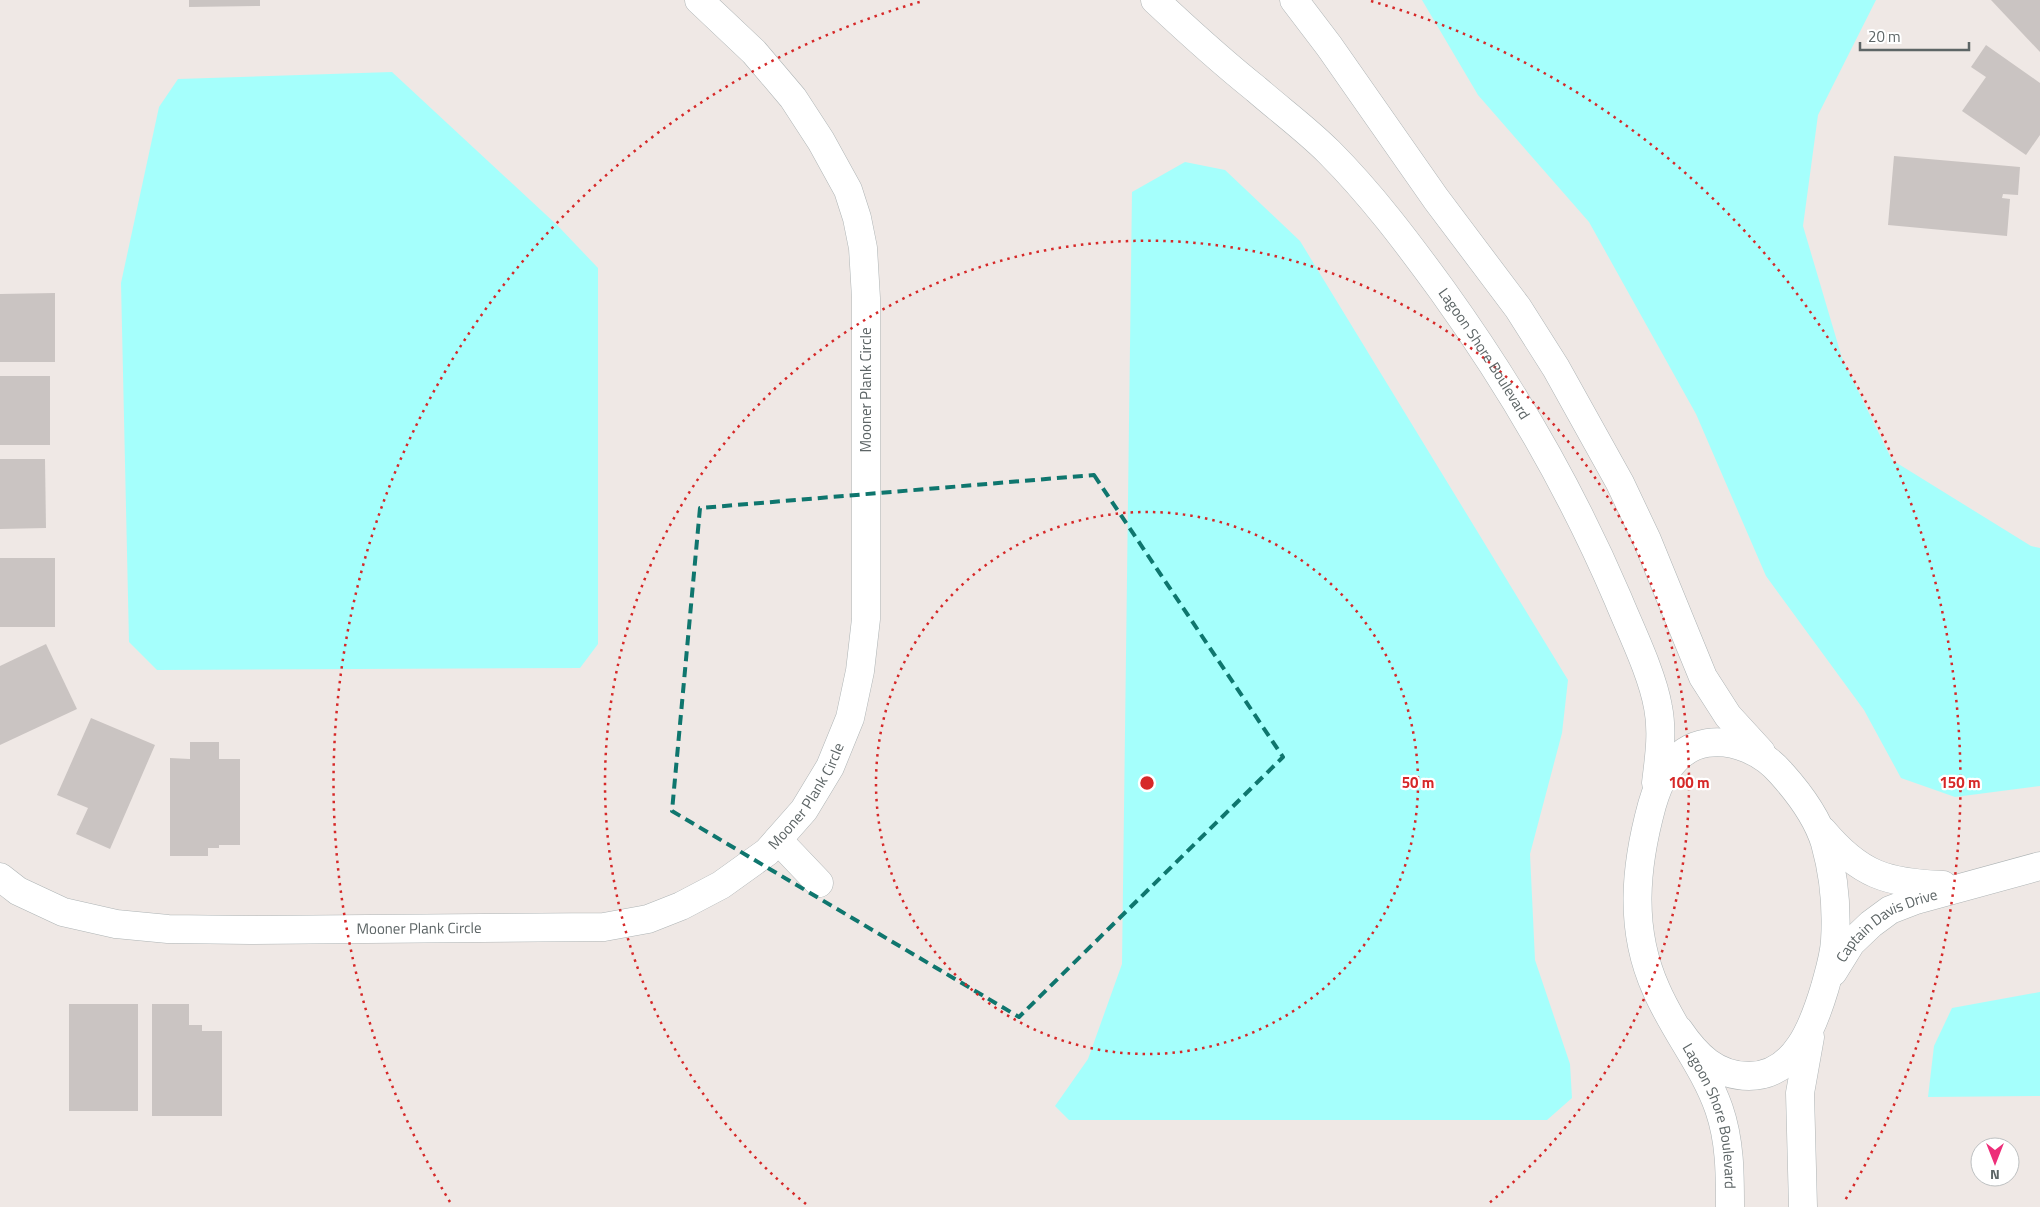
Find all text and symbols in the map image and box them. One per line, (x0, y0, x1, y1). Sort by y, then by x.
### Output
scale bar (1860, 20, 1969, 52)
text: 20 m (1868, 25, 1901, 48)
street label: Lagoon Shore Boulevard (1433, 283, 1536, 424)
street label: Mooner Plank Circle (854, 328, 877, 452)
street label: Mooner Plank Circle (762, 739, 850, 854)
text: 50 m (1402, 771, 1434, 794)
text: 100 m (1668, 771, 1710, 794)
text: 150 m (1939, 771, 1981, 794)
centre of rings (1138, 774, 1156, 792)
street label: Captain Davis Drive (1830, 883, 1940, 967)
street label: Mooner Plank Circle (356, 916, 482, 940)
street label: Lagoon Shore Boulevard (1677, 1038, 1742, 1189)
north arrow (1970, 1137, 2020, 1187)
text: N (1990, 1165, 2000, 1186)

